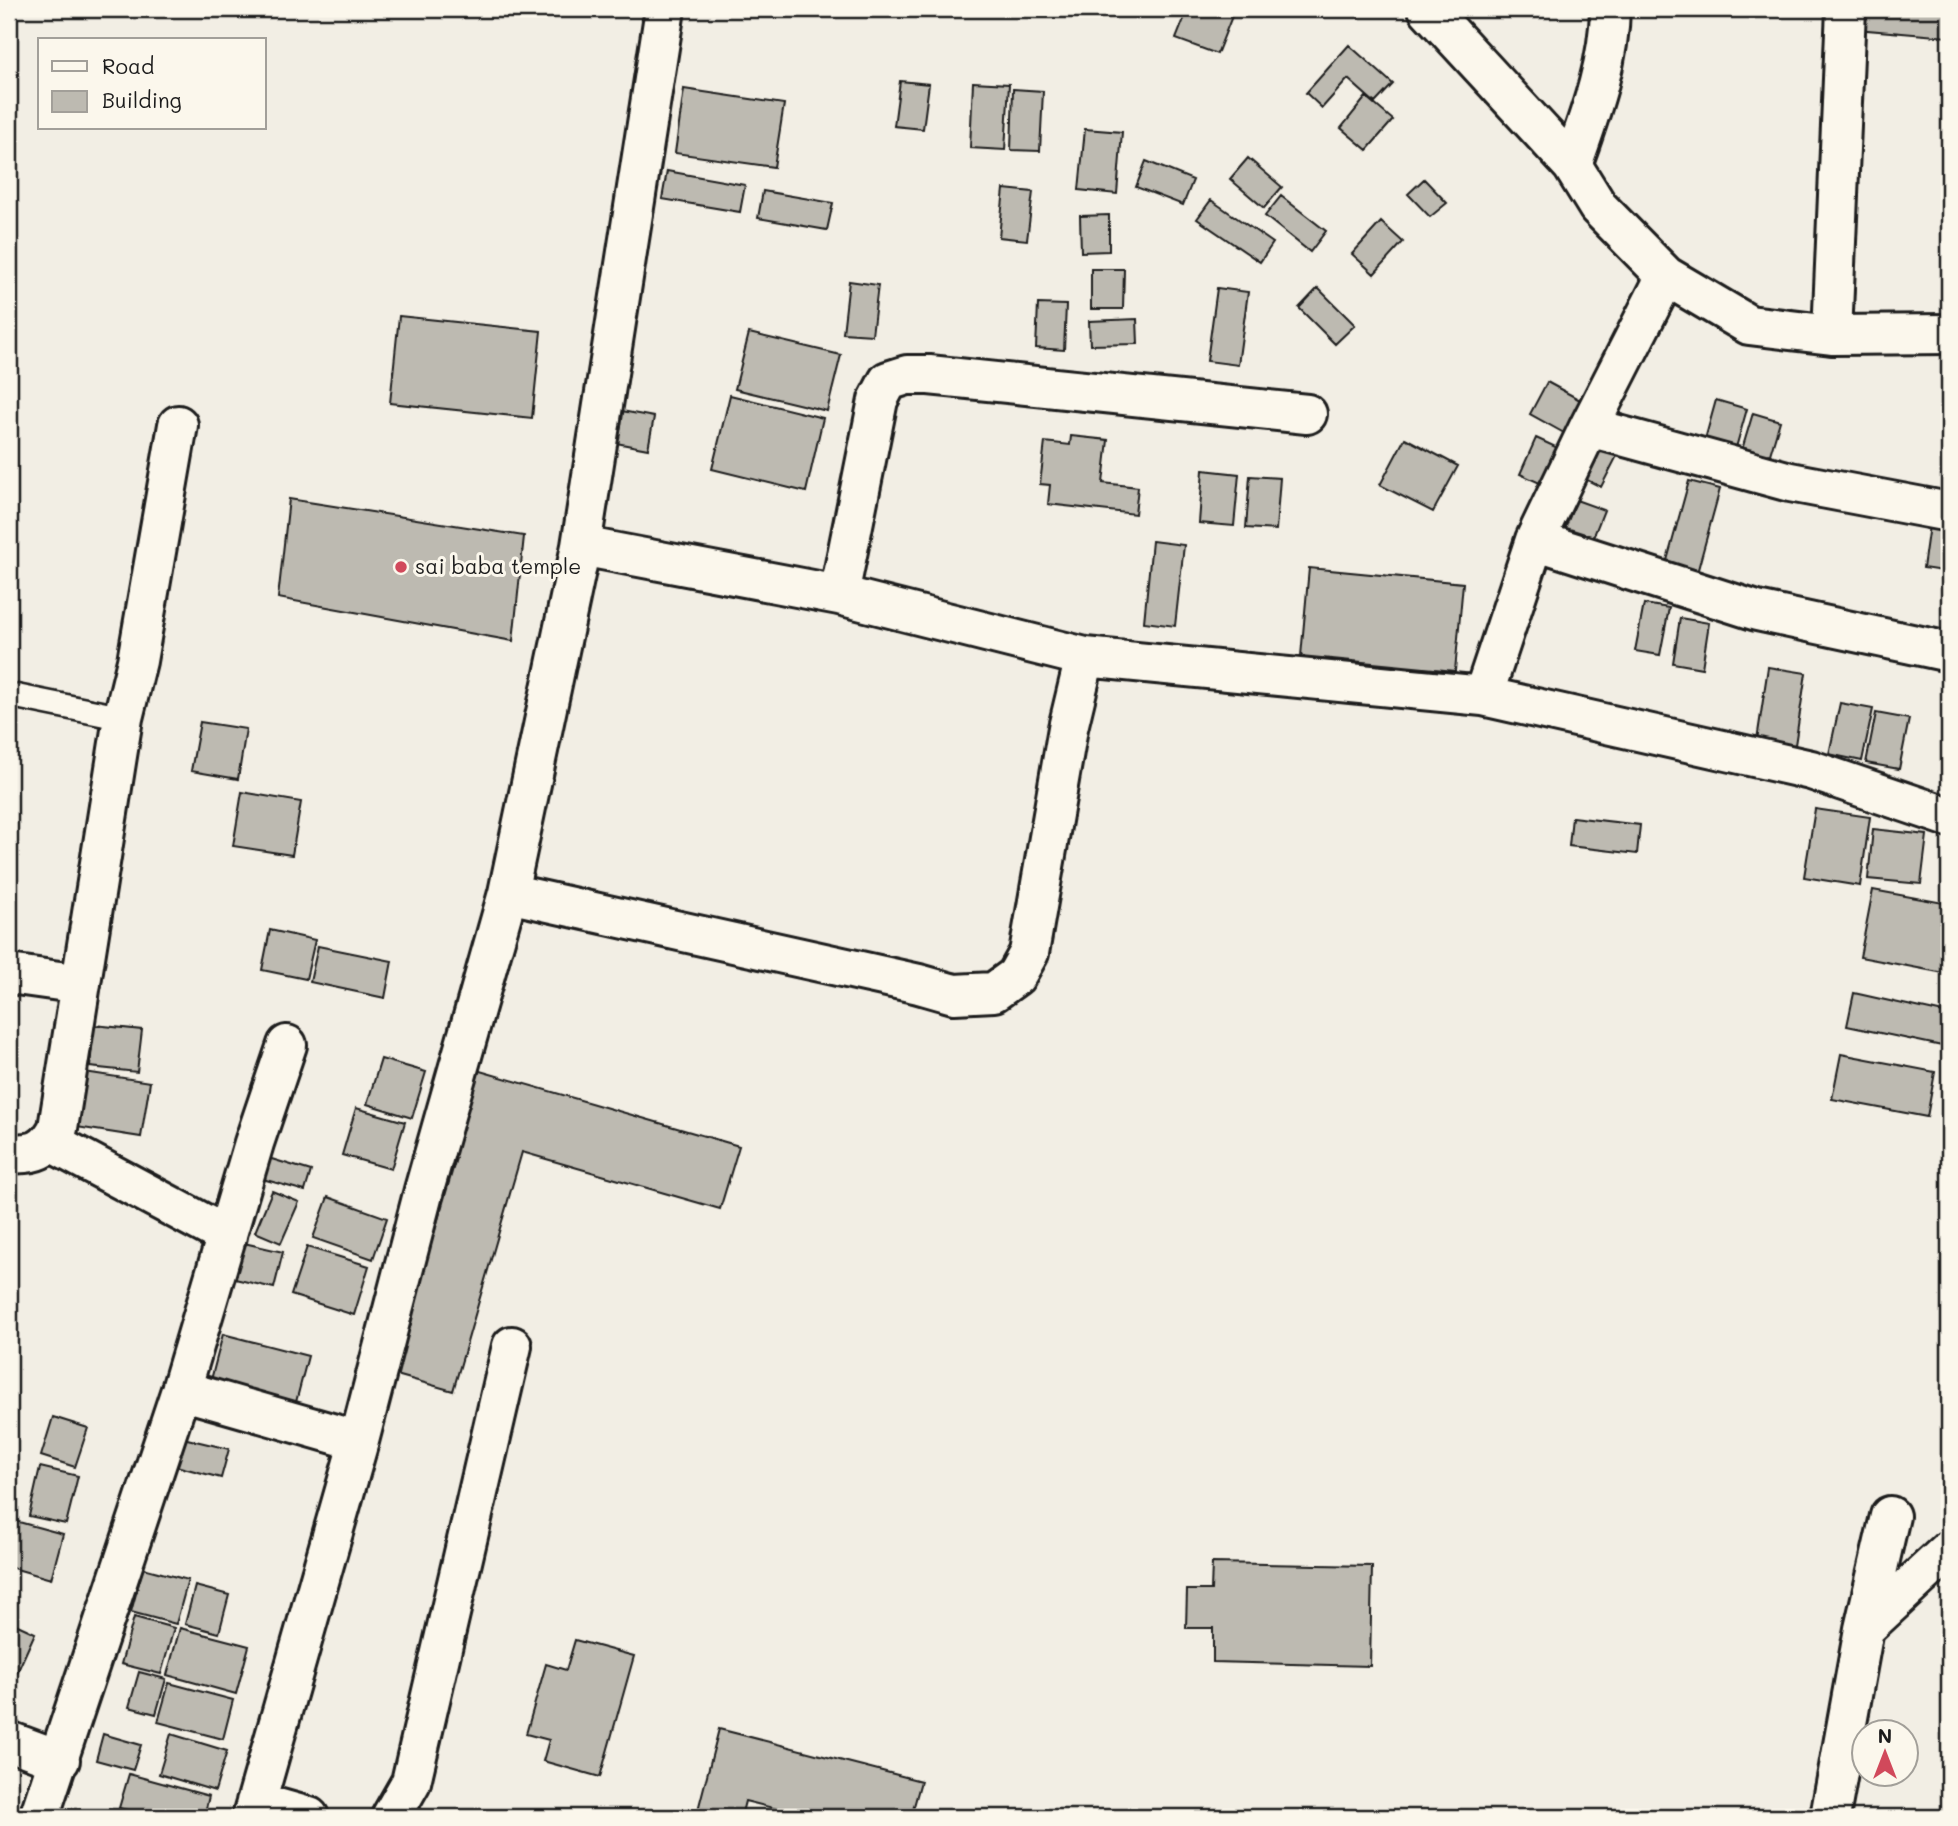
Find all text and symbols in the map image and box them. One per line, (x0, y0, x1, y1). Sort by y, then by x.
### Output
legend (38, 38, 266, 130)
text: Road (102, 52, 154, 79)
text: Building (102, 86, 182, 113)
place label: sai baba temple (415, 552, 581, 579)
marker: sai baba temple (393, 559, 409, 575)
north arrow (1850, 1717, 1920, 1787)
text: N (1878, 1723, 1892, 1748)

